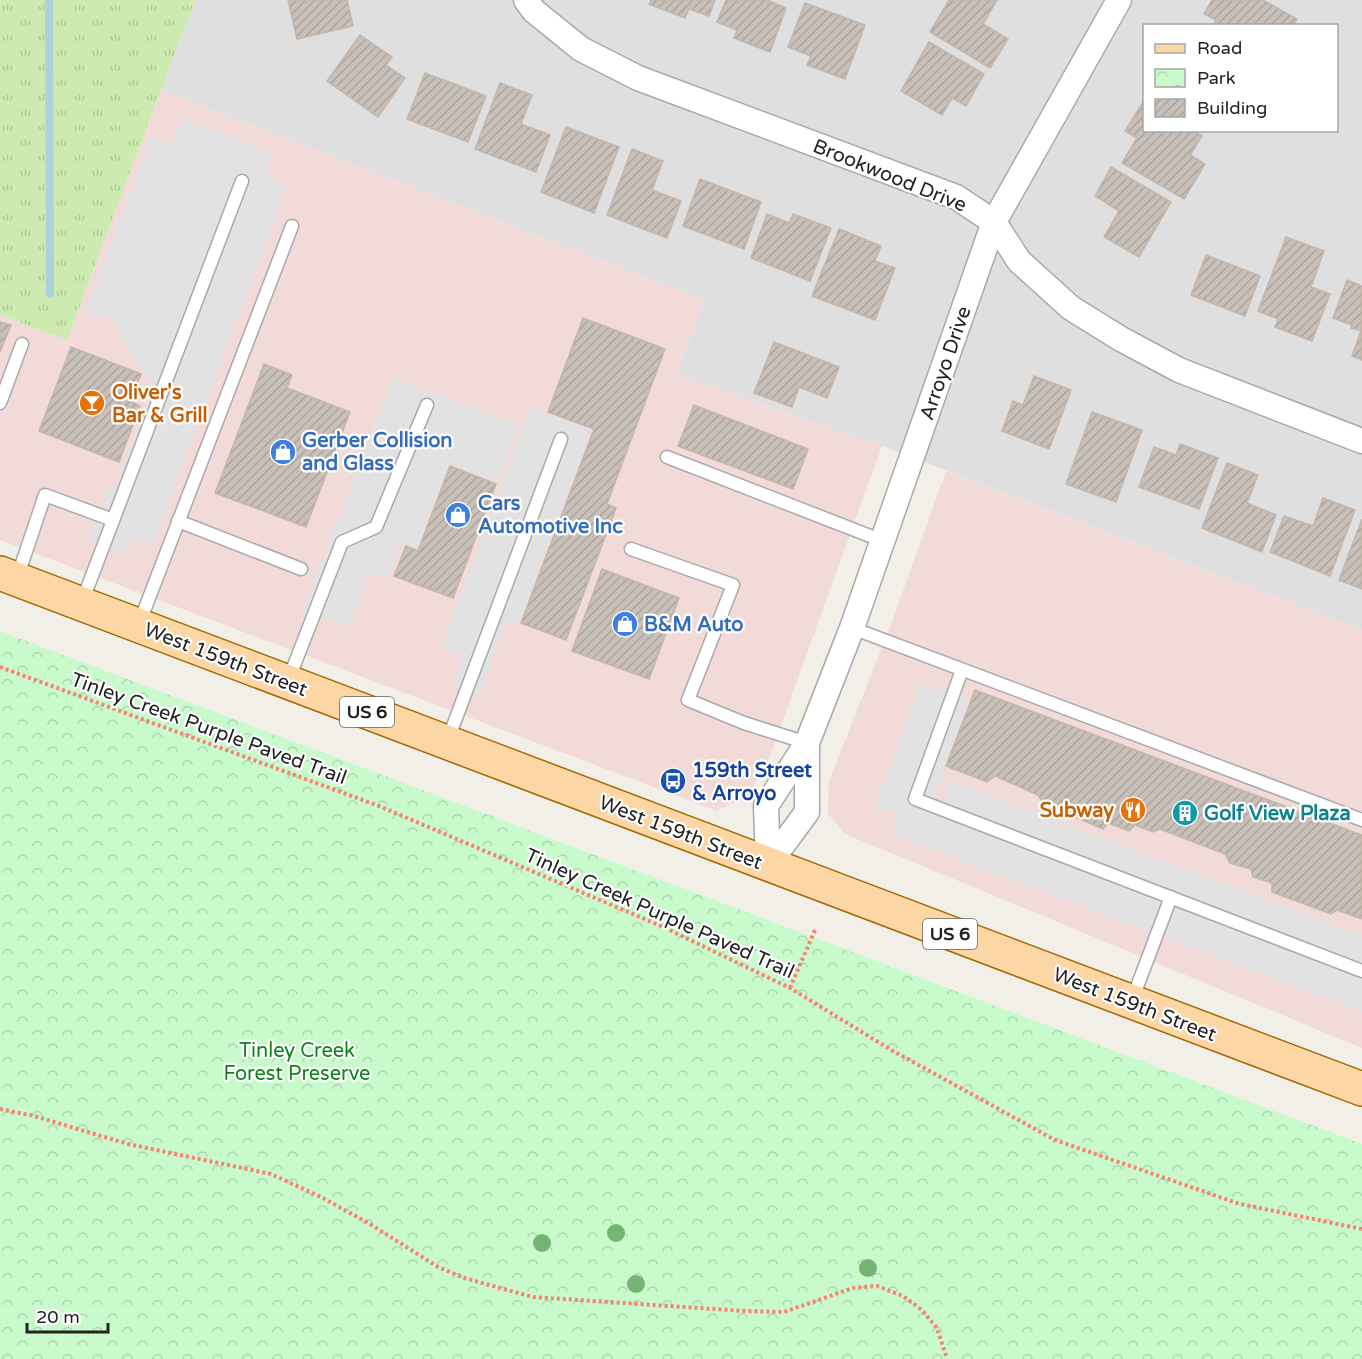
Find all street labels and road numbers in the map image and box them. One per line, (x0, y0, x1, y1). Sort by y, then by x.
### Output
street label: Brookwood Drive (809, 134, 970, 218)
street label: Arroyo Drive (915, 303, 977, 424)
street label: West 159th Street (141, 618, 311, 702)
street label: Tinley Creek Purple Paved Trail (67, 668, 350, 790)
road number: US 6 (340, 697, 394, 727)
street label: West 159th Street (596, 791, 766, 875)
street label: Tinley Creek Purple Paved Trail (521, 844, 798, 984)
road number: US 6 (923, 919, 977, 949)
street label: West 159th Street (1050, 963, 1220, 1047)

